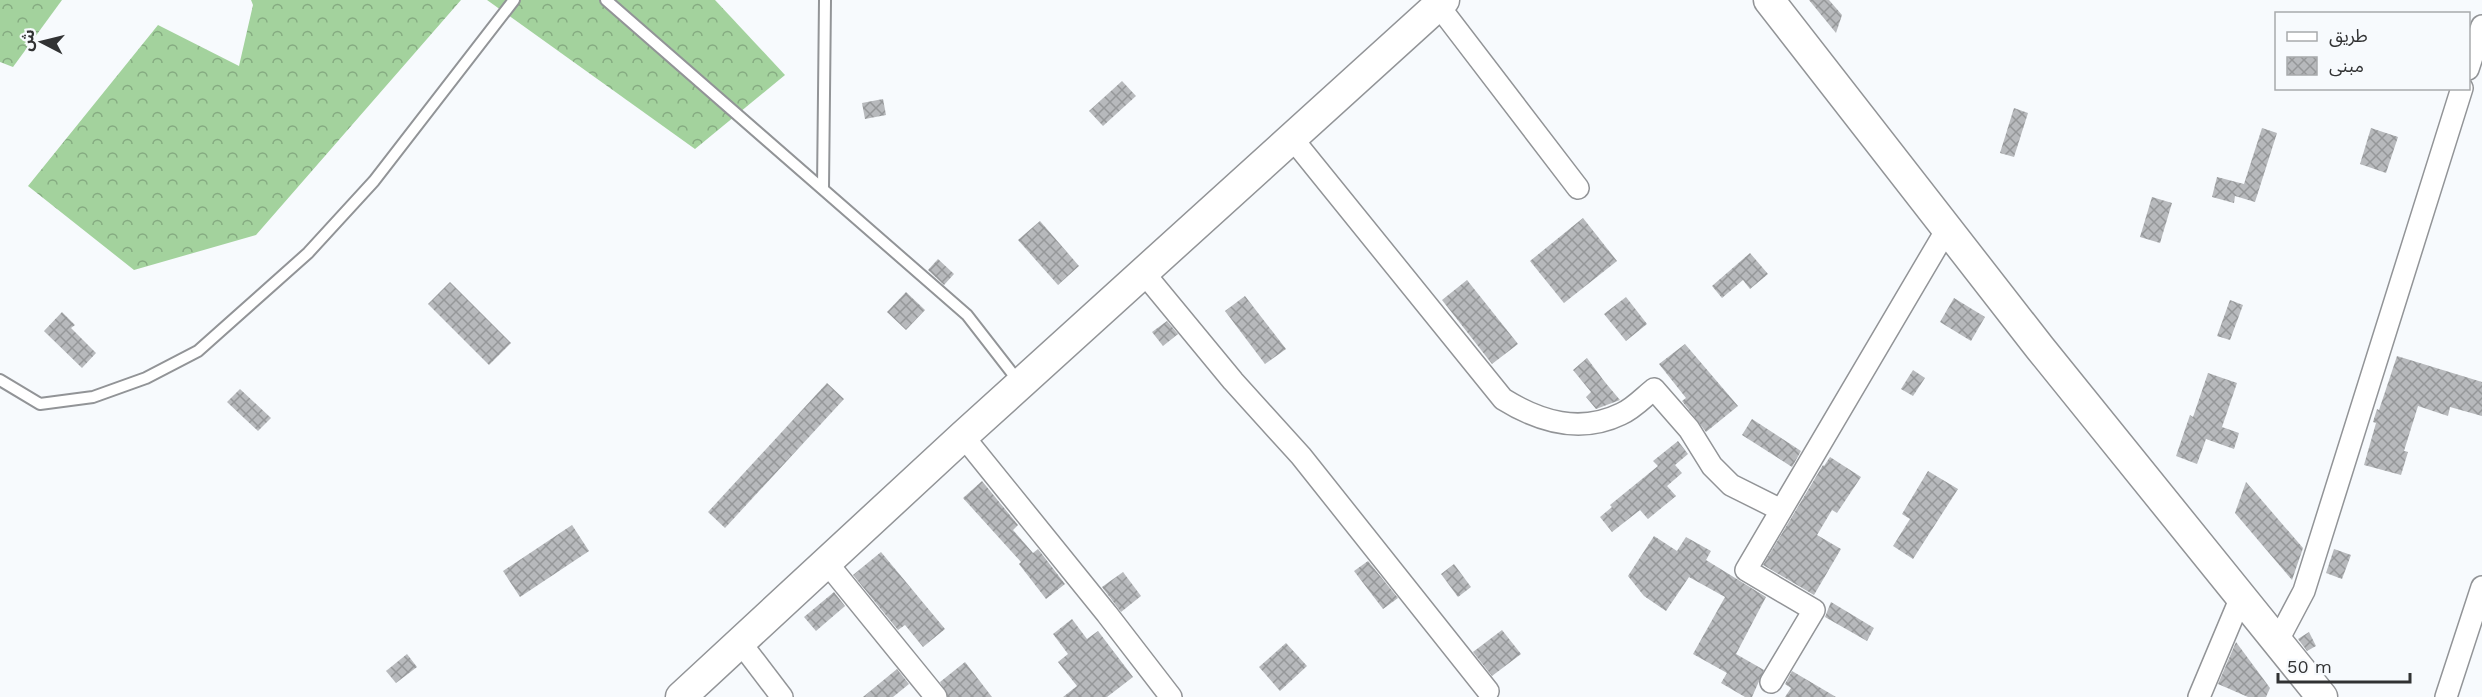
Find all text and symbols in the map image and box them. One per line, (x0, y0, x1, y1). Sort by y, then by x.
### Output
north arrow (12, 12, 72, 72)
legend (2275, 12, 2470, 90)
text: طريق (2329, 25, 2368, 47)
text: ش (17, 28, 38, 52)
text: مبنى (2329, 55, 2364, 77)
scale bar (2278, 646, 2410, 684)
text: 50 m (2287, 656, 2332, 677)

